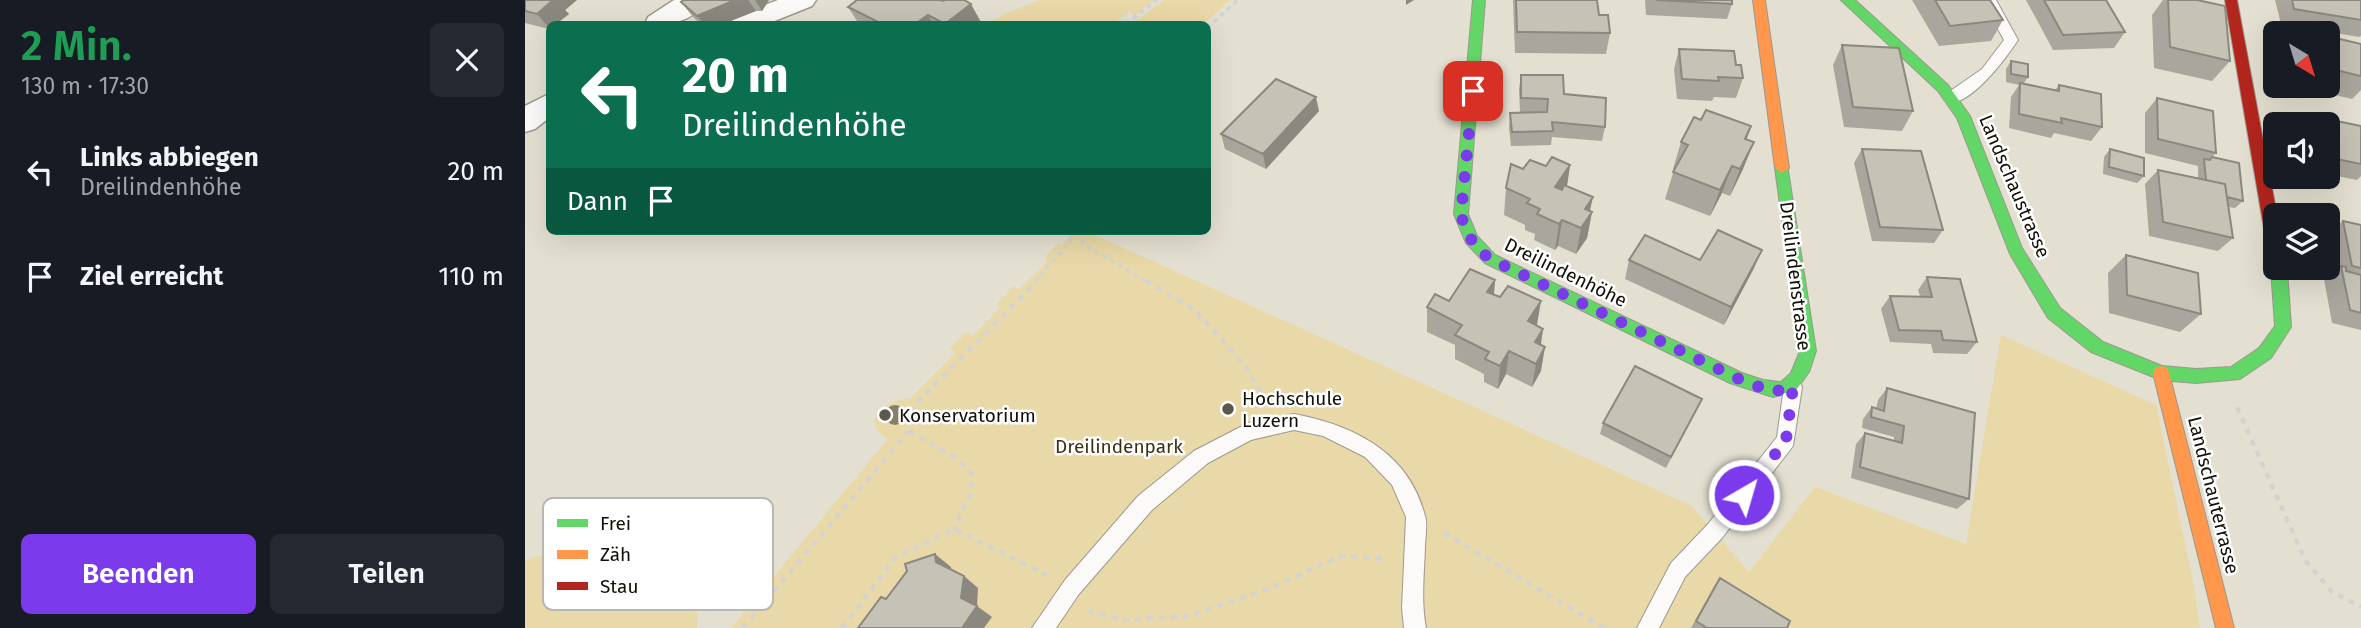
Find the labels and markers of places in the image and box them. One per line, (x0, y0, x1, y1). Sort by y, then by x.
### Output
pin (1443, 61, 1503, 121)
place label: Hochschule Luzern (1242, 387, 1342, 432)
marker: Hochschule Luzern (1220, 401, 1236, 417)
place label: Konservatorium (899, 404, 1036, 427)
marker: Konservatorium (877, 407, 893, 423)

